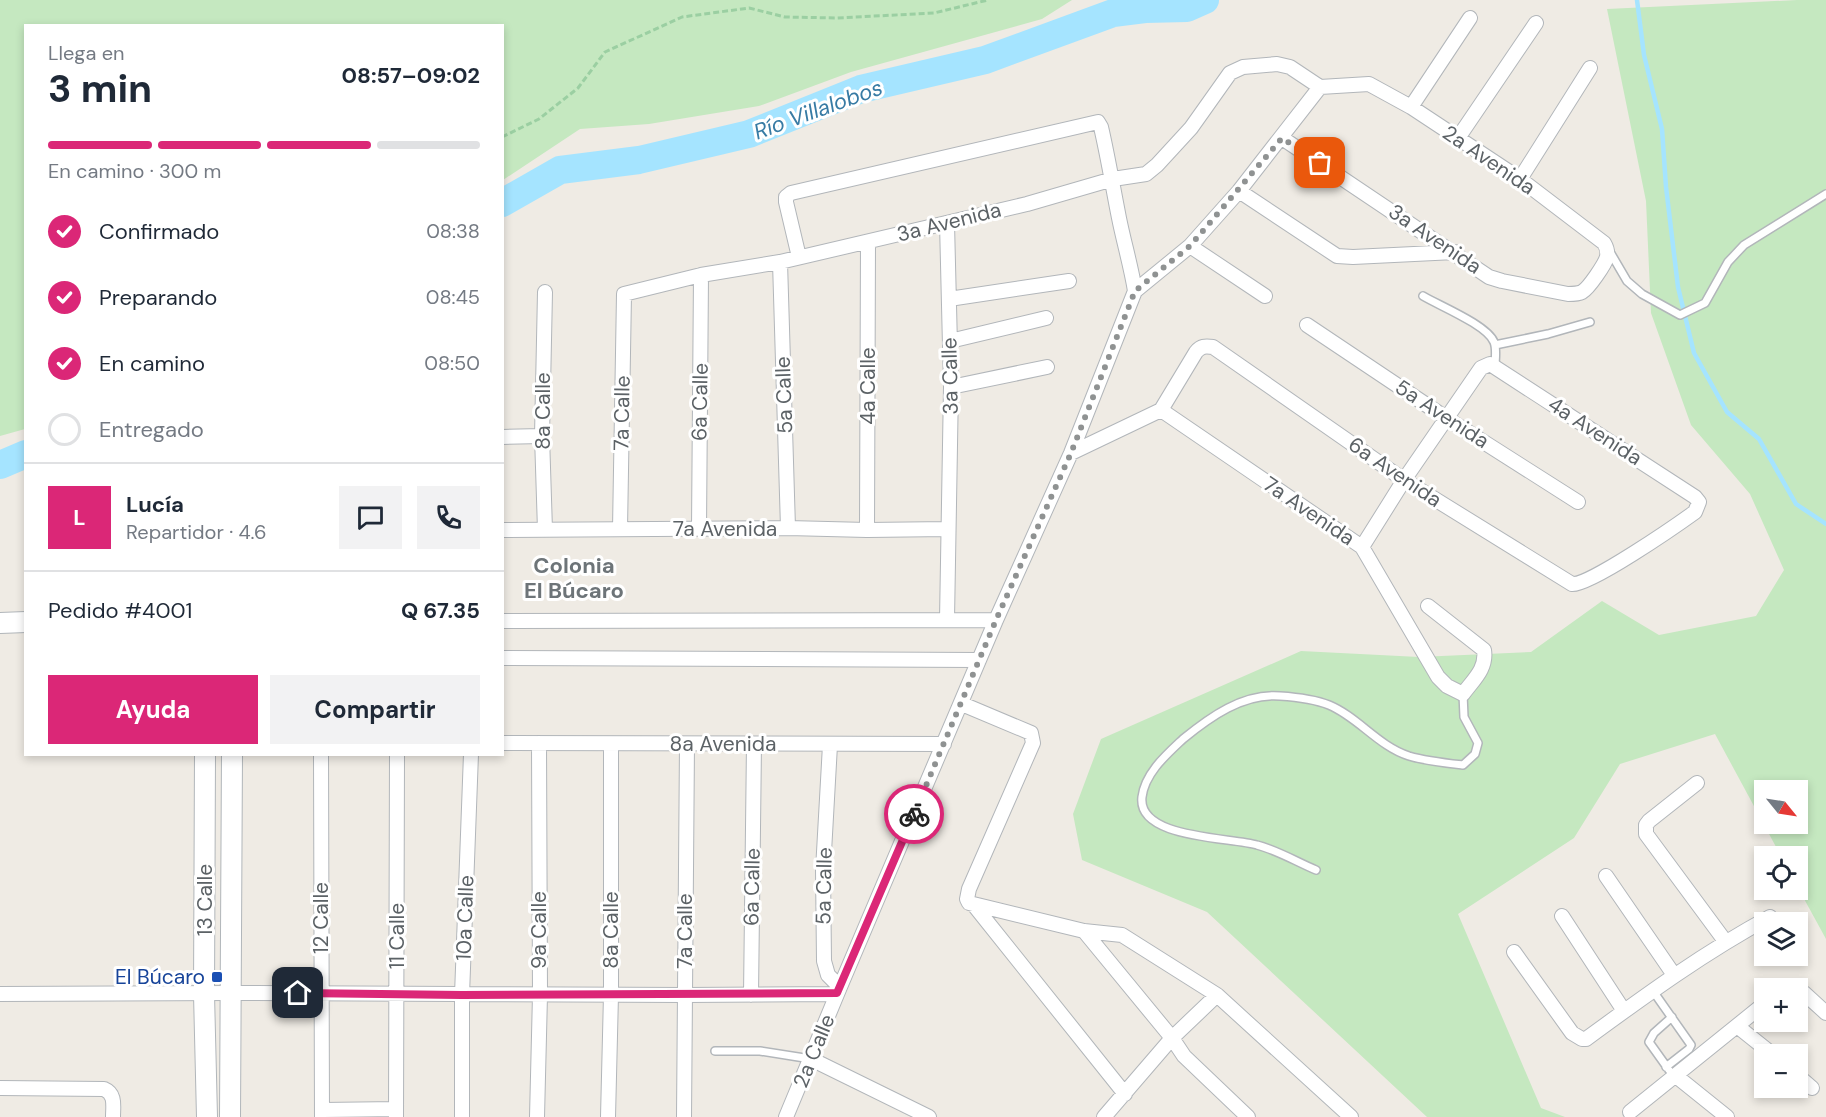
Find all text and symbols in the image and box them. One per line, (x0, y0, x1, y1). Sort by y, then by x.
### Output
text: Llega en (48, 40, 125, 66)
text: 08:57–09:02 (342, 61, 480, 90)
text: 3 min (48, 63, 152, 114)
water label: Río Villalobos (750, 73, 887, 146)
street label: 2a Avenida (1437, 119, 1541, 201)
pin (1294, 137, 1345, 188)
icon: bag (1303, 146, 1336, 179)
text: En camino · 300 m (48, 158, 221, 184)
street label: 3a Avenida (894, 196, 1004, 248)
street label: 3a Avenida (1383, 198, 1487, 280)
icon: check (48, 215, 81, 248)
text: Confirmado (99, 217, 219, 246)
text: 08:38 (426, 218, 480, 244)
icon: check (48, 281, 81, 314)
text: Preparando (99, 283, 217, 312)
text: 08:45 (426, 284, 480, 310)
street label: 3a Calle (935, 337, 965, 415)
icon: check (48, 347, 81, 380)
street label: 4a Calle (854, 347, 882, 425)
text: En camino (99, 349, 205, 378)
text: 08:50 (424, 350, 480, 376)
street label: 5a Calle (769, 356, 799, 434)
street label: 6a Calle (685, 363, 715, 441)
street label: 8a Calle (529, 372, 557, 450)
street label: 5a Avenida (1390, 373, 1494, 455)
street label: 7a Calle (607, 375, 637, 451)
street label: 4a Avenida (1543, 390, 1647, 472)
text: Entregado (99, 415, 204, 444)
street label: 6a Avenida (1343, 430, 1447, 514)
street label: 7a Avenida (1258, 470, 1360, 552)
button: chat (339, 486, 402, 549)
button: phone (417, 486, 480, 549)
text: Lucía (126, 490, 184, 519)
text: L (73, 503, 86, 532)
street label: 7a Avenida (673, 515, 777, 543)
text: Repartidor · 4.6 (126, 519, 267, 545)
district label: Colonia El Búcaro (524, 551, 624, 605)
text: Pedido #4001 (48, 596, 192, 625)
text: Q 67.35 (401, 596, 480, 625)
button: Ayuda (48, 675, 258, 744)
button: Compartir (270, 675, 480, 744)
street label: 8a Avenida (670, 730, 776, 758)
north arrow (1754, 780, 1808, 834)
map controls (1754, 780, 1808, 1098)
courier (884, 784, 944, 844)
icon: bike (898, 798, 931, 831)
button: locate (1754, 846, 1808, 900)
street label: 5a Calle (809, 847, 839, 925)
street label: 6a Calle (737, 848, 767, 926)
street label: 13 Calle (191, 864, 219, 936)
street label: 10a Calle (450, 875, 480, 961)
street label: 12 Calle (307, 882, 335, 954)
street label: 9a Calle (525, 891, 553, 969)
street label: 8a Calle (597, 891, 625, 969)
street label: 7a Calle (671, 893, 699, 969)
street label: 11 Calle (383, 903, 411, 969)
button: layers (1754, 912, 1808, 966)
place label: El Búcaro (115, 963, 205, 991)
pin (272, 967, 323, 1018)
marker: El Búcaro (210, 970, 224, 984)
icon: home (281, 976, 314, 1009)
button: + (1754, 978, 1808, 1032)
street label: 2a Calle (787, 1010, 841, 1092)
button: − (1754, 1044, 1808, 1098)

